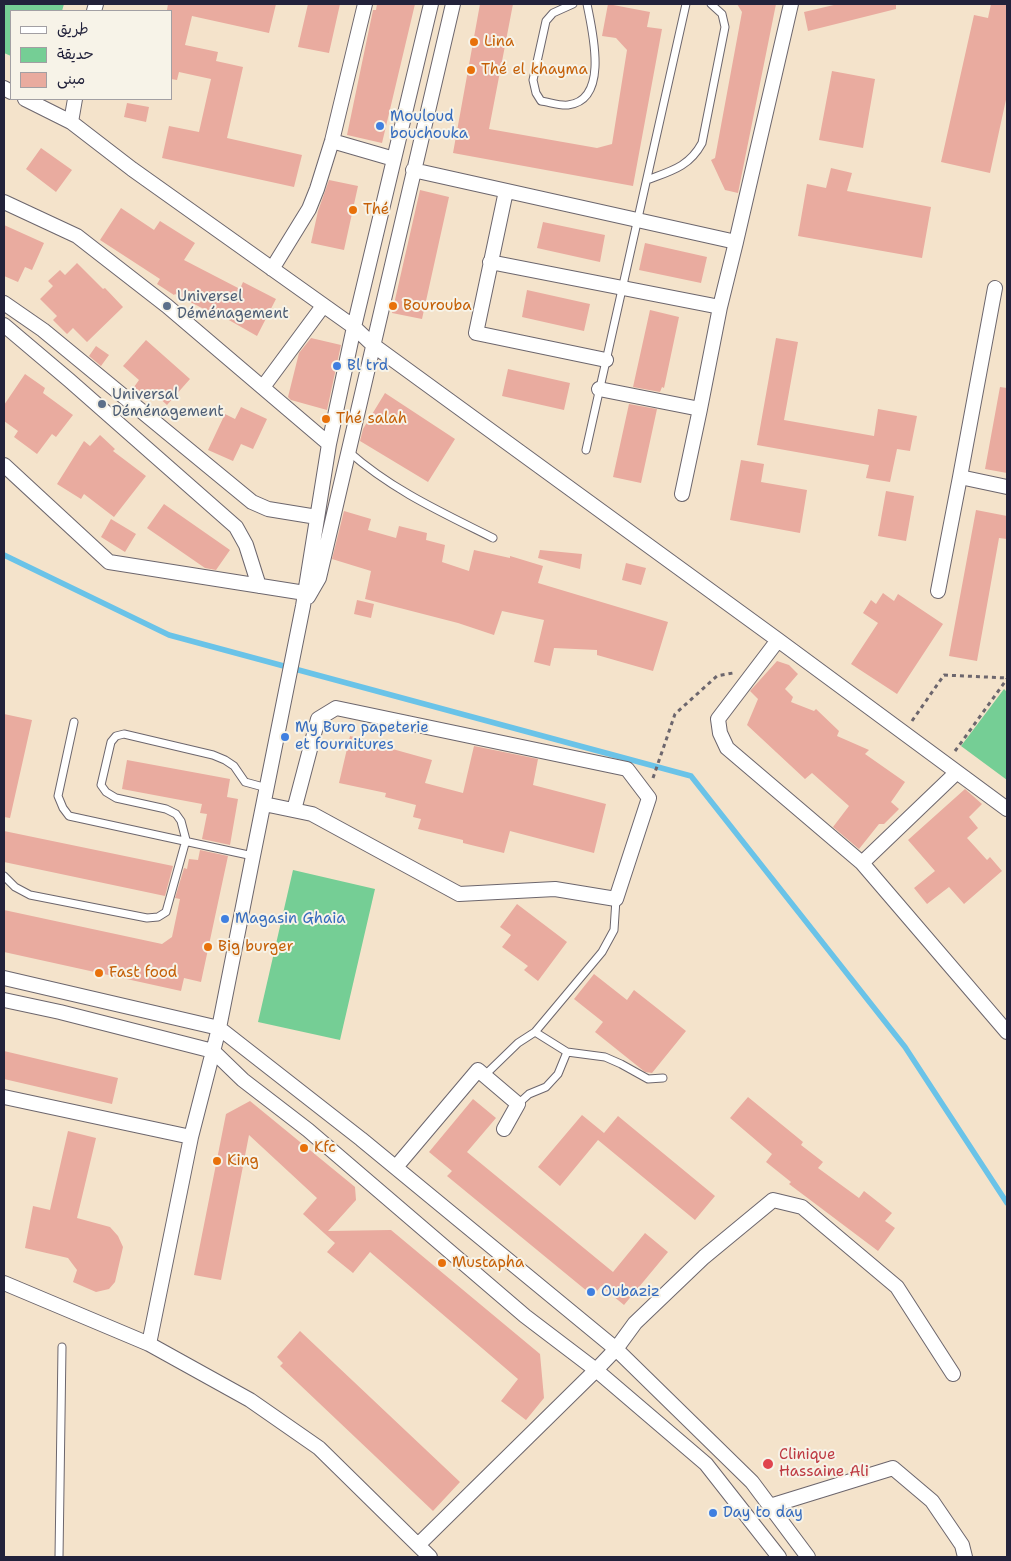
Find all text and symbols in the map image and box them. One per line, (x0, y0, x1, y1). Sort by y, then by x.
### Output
legend (10, 10, 172, 100)
text: طريق (57, 19, 89, 39)
place label: Lina (484, 33, 514, 51)
marker: Lina (468, 36, 480, 48)
text: حديقة (57, 44, 94, 64)
place label: Thé el khayma (481, 61, 588, 79)
marker: Thé el khayma (465, 64, 477, 76)
text: مبنى (57, 69, 85, 89)
place label: Mouloud bouchouka (390, 108, 468, 143)
marker: Mouloud bouchouka (374, 120, 386, 132)
place label: Thé (363, 201, 389, 219)
marker: Thé (347, 204, 359, 216)
place label: Universel Déménagement (177, 288, 289, 323)
place label: Bourouba (403, 297, 471, 315)
marker: Universel Déménagement (161, 300, 173, 312)
marker: Bourouba (387, 300, 399, 312)
place label: Bl trd (347, 357, 388, 375)
marker: Bl trd (331, 360, 343, 372)
place label: Universal Déménagement (112, 386, 224, 421)
marker: Universal Déménagement (96, 398, 108, 410)
place label: Thé salah (336, 410, 407, 428)
marker: Thé salah (320, 413, 332, 425)
place label: My Buro papeterie et fournitures (295, 719, 429, 754)
marker: My Buro papeterie et fournitures (279, 731, 291, 743)
place label: Magasin Ghaia (235, 910, 346, 928)
marker: Magasin Ghaia (219, 913, 231, 925)
place label: Big burger (218, 938, 293, 956)
marker: Big burger (202, 941, 214, 953)
place label: Fast food (109, 964, 177, 982)
marker: Fast food (93, 967, 105, 979)
place label: Kfc (314, 1139, 336, 1157)
marker: Kfc (298, 1142, 310, 1154)
place label: King (227, 1152, 259, 1170)
marker: King (211, 1155, 223, 1167)
place label: Mustapha (452, 1254, 524, 1272)
marker: Mustapha (436, 1257, 448, 1269)
place label: Oubaziz (601, 1283, 660, 1301)
marker: Oubaziz (585, 1286, 597, 1298)
place label: Clinique Hassaine Ali (779, 1446, 869, 1481)
marker: Clinique Hassaine Ali (761, 1457, 775, 1471)
place label: Day to day (723, 1504, 803, 1522)
marker: Day to day (707, 1507, 719, 1519)

